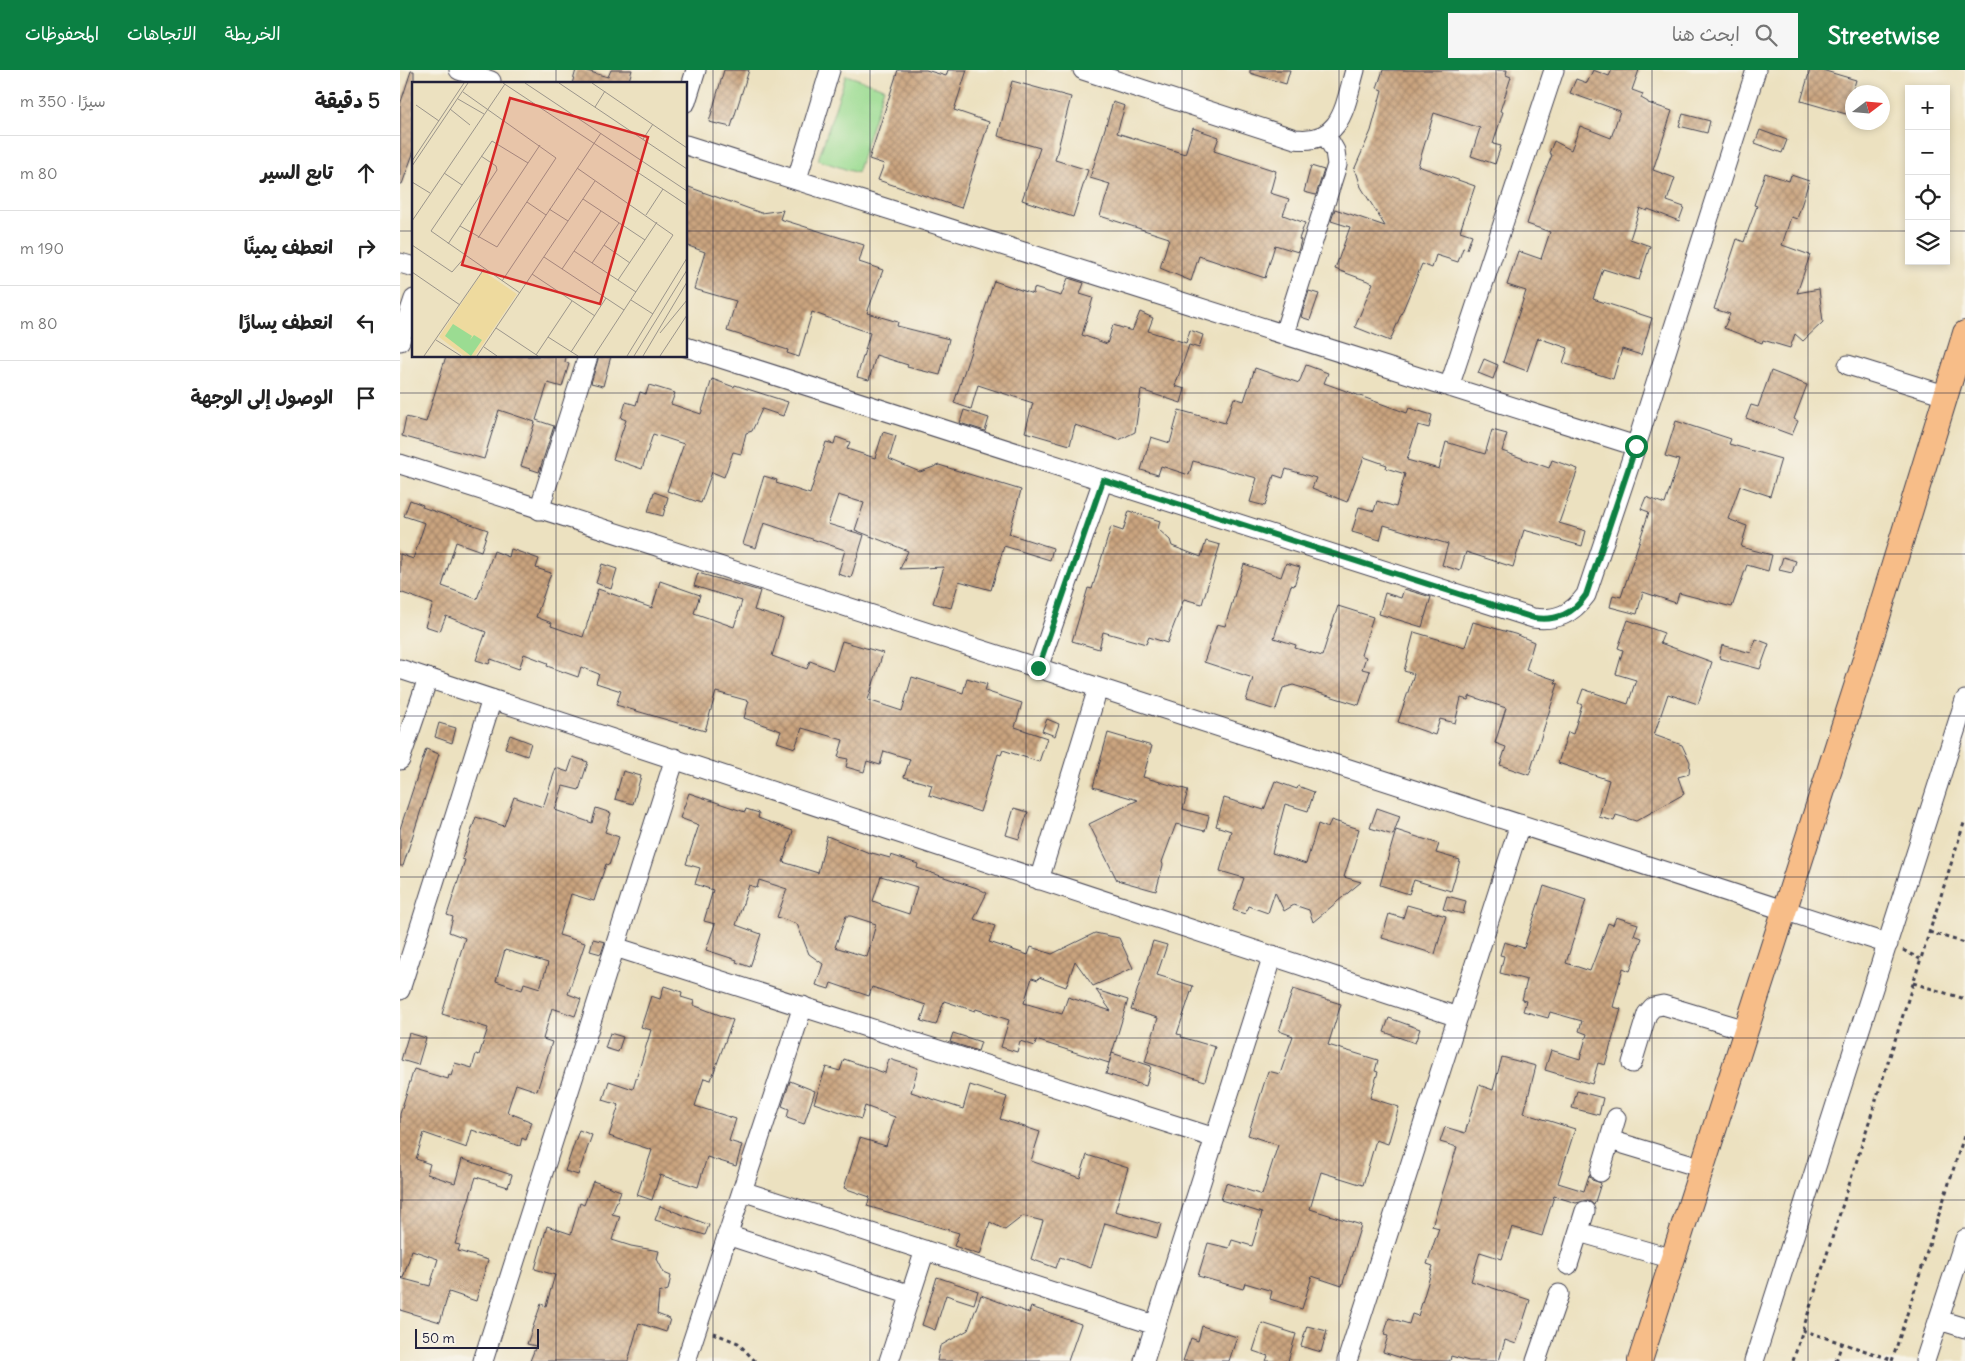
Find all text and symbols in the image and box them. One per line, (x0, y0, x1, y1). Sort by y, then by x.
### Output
search box (1448, 13, 1798, 58)
text: Streetwise (1828, 20, 1940, 50)
icon: search (1752, 21, 1780, 49)
text: المحفوظات (25, 22, 99, 45)
text: الاتجاهات (127, 22, 197, 45)
text: الخريطة (225, 22, 281, 45)
text: ابحث هنا (1672, 22, 1740, 46)
inset map (412, 82, 688, 358)
north arrow (1845, 85, 1890, 130)
map controls (1905, 85, 1950, 265)
button: + (1905, 85, 1950, 130)
text: 5 دقيقة (314, 87, 380, 114)
text: سيرًا · 350 m (20, 91, 106, 111)
button: − (1905, 130, 1950, 175)
icon: ahead (352, 159, 380, 187)
text: تابع السير (261, 160, 333, 184)
text: 80 m (20, 163, 58, 183)
button: locate (1905, 175, 1950, 220)
button: layers (1905, 220, 1950, 265)
icon: right (352, 234, 380, 262)
text: انعطف يمينًا (244, 235, 333, 259)
text: 190 m (20, 238, 64, 258)
icon: left (352, 309, 380, 337)
text: انعطف يسارًا (239, 310, 333, 334)
text: 80 m (20, 313, 58, 333)
icon: arrive (352, 384, 380, 412)
text: الوصول إلى الوجهة (190, 385, 333, 409)
route start (1625, 435, 1648, 458)
route end (1027, 657, 1050, 680)
scale bar (415, 1326, 539, 1349)
text: 50 m (422, 1329, 455, 1347)

